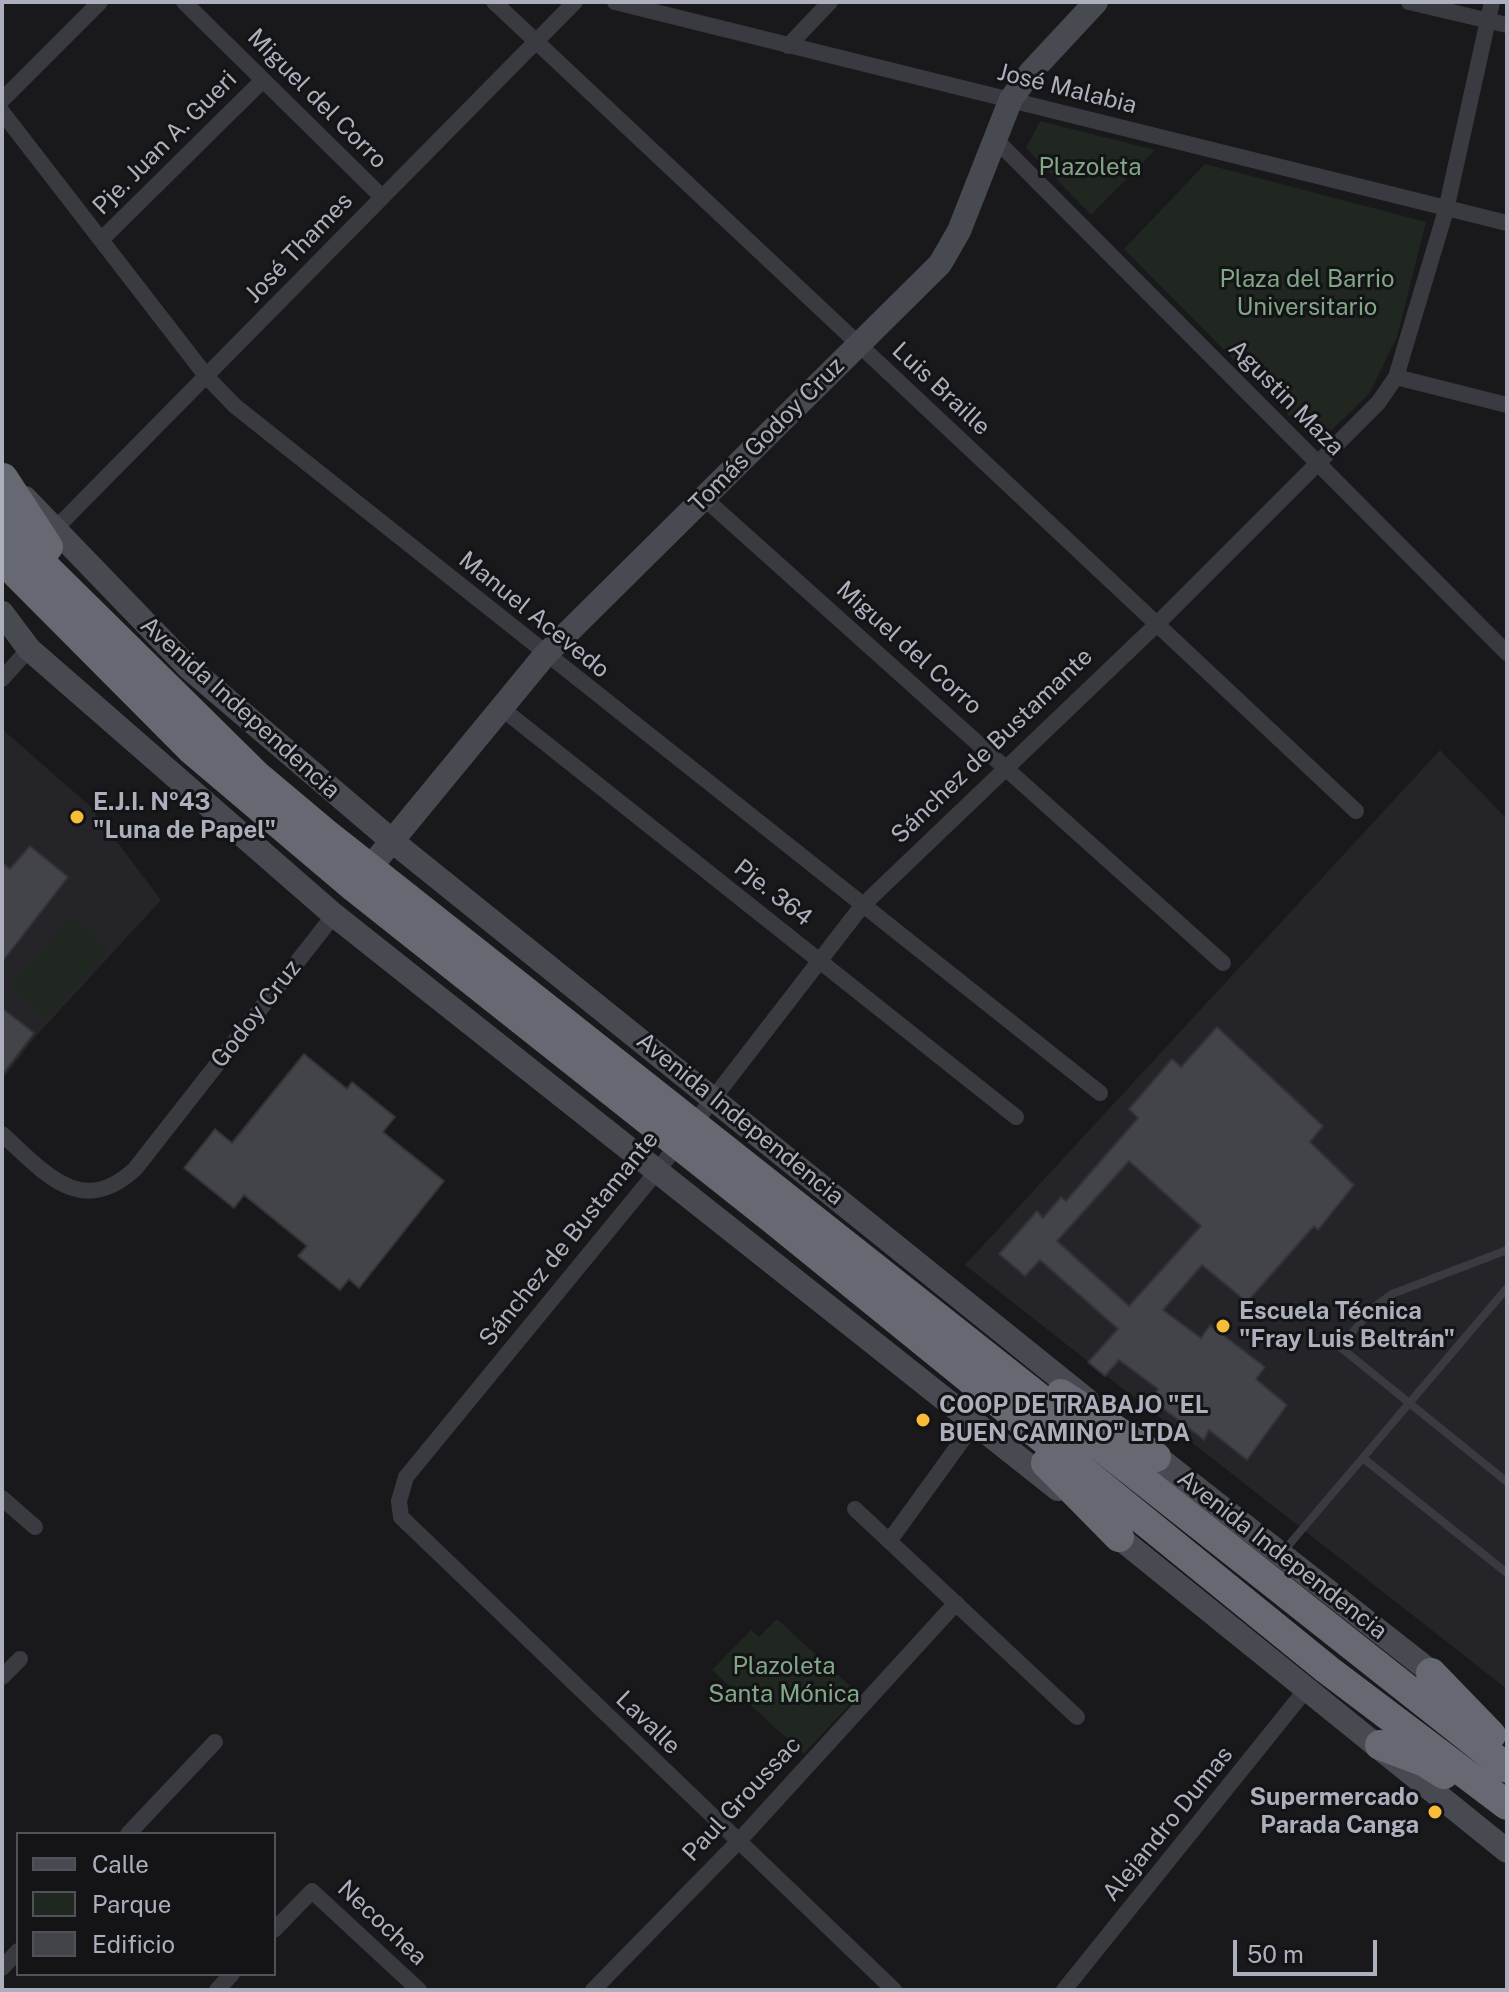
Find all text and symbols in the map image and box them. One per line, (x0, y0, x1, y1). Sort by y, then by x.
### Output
street label: Miguel del Corro (241, 23, 393, 175)
street label: José Malabia (994, 58, 1140, 120)
street label: Pje. Juan A. Gueri (87, 65, 243, 221)
park label: Plazoleta (1039, 154, 1141, 182)
street label: José Thames (239, 187, 359, 309)
park label: Plaza del Barrio Universitario (1219, 266, 1395, 322)
street label: Agustin Maza (1222, 334, 1350, 462)
street label: Luis Braille (886, 336, 996, 442)
street label: Tomás Godoy Cruz (684, 352, 850, 518)
street label: Manuel Acevedo (453, 545, 615, 685)
street label: Miguel del Corro (830, 575, 988, 721)
street label: Avenida Independencia (134, 611, 346, 805)
street label: Sánchez de Bustamante (885, 642, 1099, 850)
place label: E.J.I. Nº43 "Luna de Papel" (93, 789, 276, 845)
marker: E.J.I. Nº43 "Luna de Papel" (68, 808, 86, 826)
street label: Pje. 364 (728, 854, 818, 932)
street label: Godoy Cruz (205, 954, 307, 1074)
street label: Avenida Independencia (631, 1026, 849, 1212)
street label: Sánchez de Bustamante (473, 1126, 665, 1352)
place label: Escuela Técnica "Fray Luis Beltrán" (1239, 1298, 1455, 1354)
marker: Escuela Técnica "Fray Luis Beltrán" (1214, 1317, 1232, 1335)
place label: COOP DE TRABAJO "EL BUEN CAMINO" LTDA (939, 1392, 1209, 1448)
marker: COOP DE TRABAJO "EL BUEN CAMINO" LTDA (914, 1411, 932, 1429)
street label: Avenida Independencia (1171, 1464, 1393, 1646)
park label: Plazoleta Santa Mónica (708, 1653, 860, 1709)
street label: Lavalle (610, 1685, 686, 1761)
street label: Paul Groussac (677, 1731, 807, 1867)
street label: Alejandro Dumas (1097, 1741, 1239, 1907)
place label: Supermercado Parada Canga (1249, 1784, 1419, 1840)
marker: Supermercado Parada Canga (1426, 1803, 1444, 1821)
legend (16, 1832, 276, 1976)
text: Calle (92, 1850, 149, 1878)
street label: Necochea (331, 1874, 433, 1972)
text: Parque (92, 1890, 171, 1918)
scale bar (1237, 1924, 1381, 1974)
text: Edificio (92, 1930, 175, 1958)
text: 50 m (1247, 1940, 1304, 1968)

